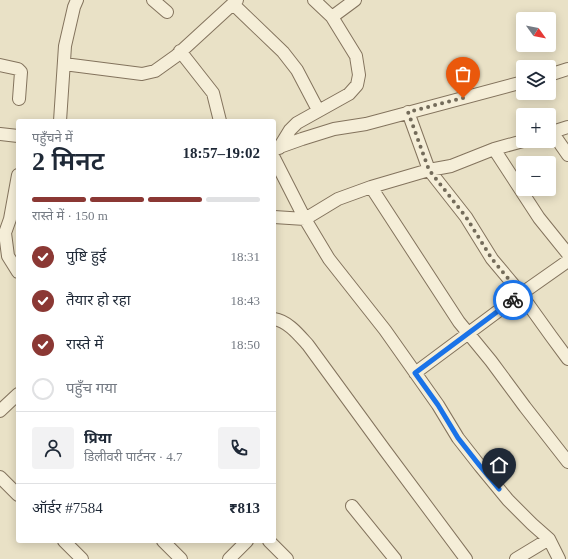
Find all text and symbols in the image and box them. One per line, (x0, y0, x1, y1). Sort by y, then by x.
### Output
north arrow (516, 12, 556, 52)
map controls (516, 12, 556, 196)
pin (446, 57, 480, 98)
button: layers (516, 60, 556, 100)
icon: bag (452, 63, 474, 85)
button: + (516, 108, 556, 148)
text: पहुँचने में (32, 130, 73, 145)
text: 18:57–19:02 (183, 145, 260, 161)
text: 2 मिनट (32, 147, 104, 176)
button: − (516, 156, 556, 196)
text: रास्ते में · 150 m (32, 208, 108, 223)
icon: check (32, 246, 54, 268)
text: पुष्टि हुई (66, 248, 106, 264)
text: 18:31 (230, 249, 260, 264)
courier (493, 280, 533, 320)
icon: bike (502, 289, 524, 311)
icon: check (32, 290, 54, 312)
text: तैयार हो रहा (66, 292, 131, 308)
text: 18:43 (230, 293, 260, 308)
icon: check (32, 334, 54, 356)
text: रास्ते में (66, 336, 103, 352)
text: 18:50 (230, 337, 260, 352)
text: पहुँच गया (66, 380, 117, 396)
button: person (32, 427, 74, 469)
button: phone (218, 427, 260, 469)
text: प्रिया (84, 430, 112, 446)
pin (482, 448, 516, 489)
text: डिलीवरी पार्टनर · 4.7 (84, 449, 183, 464)
icon: home (488, 454, 510, 476)
text: ऑर्डर #7584 (32, 500, 103, 516)
text: ₹813 (229, 500, 260, 516)

